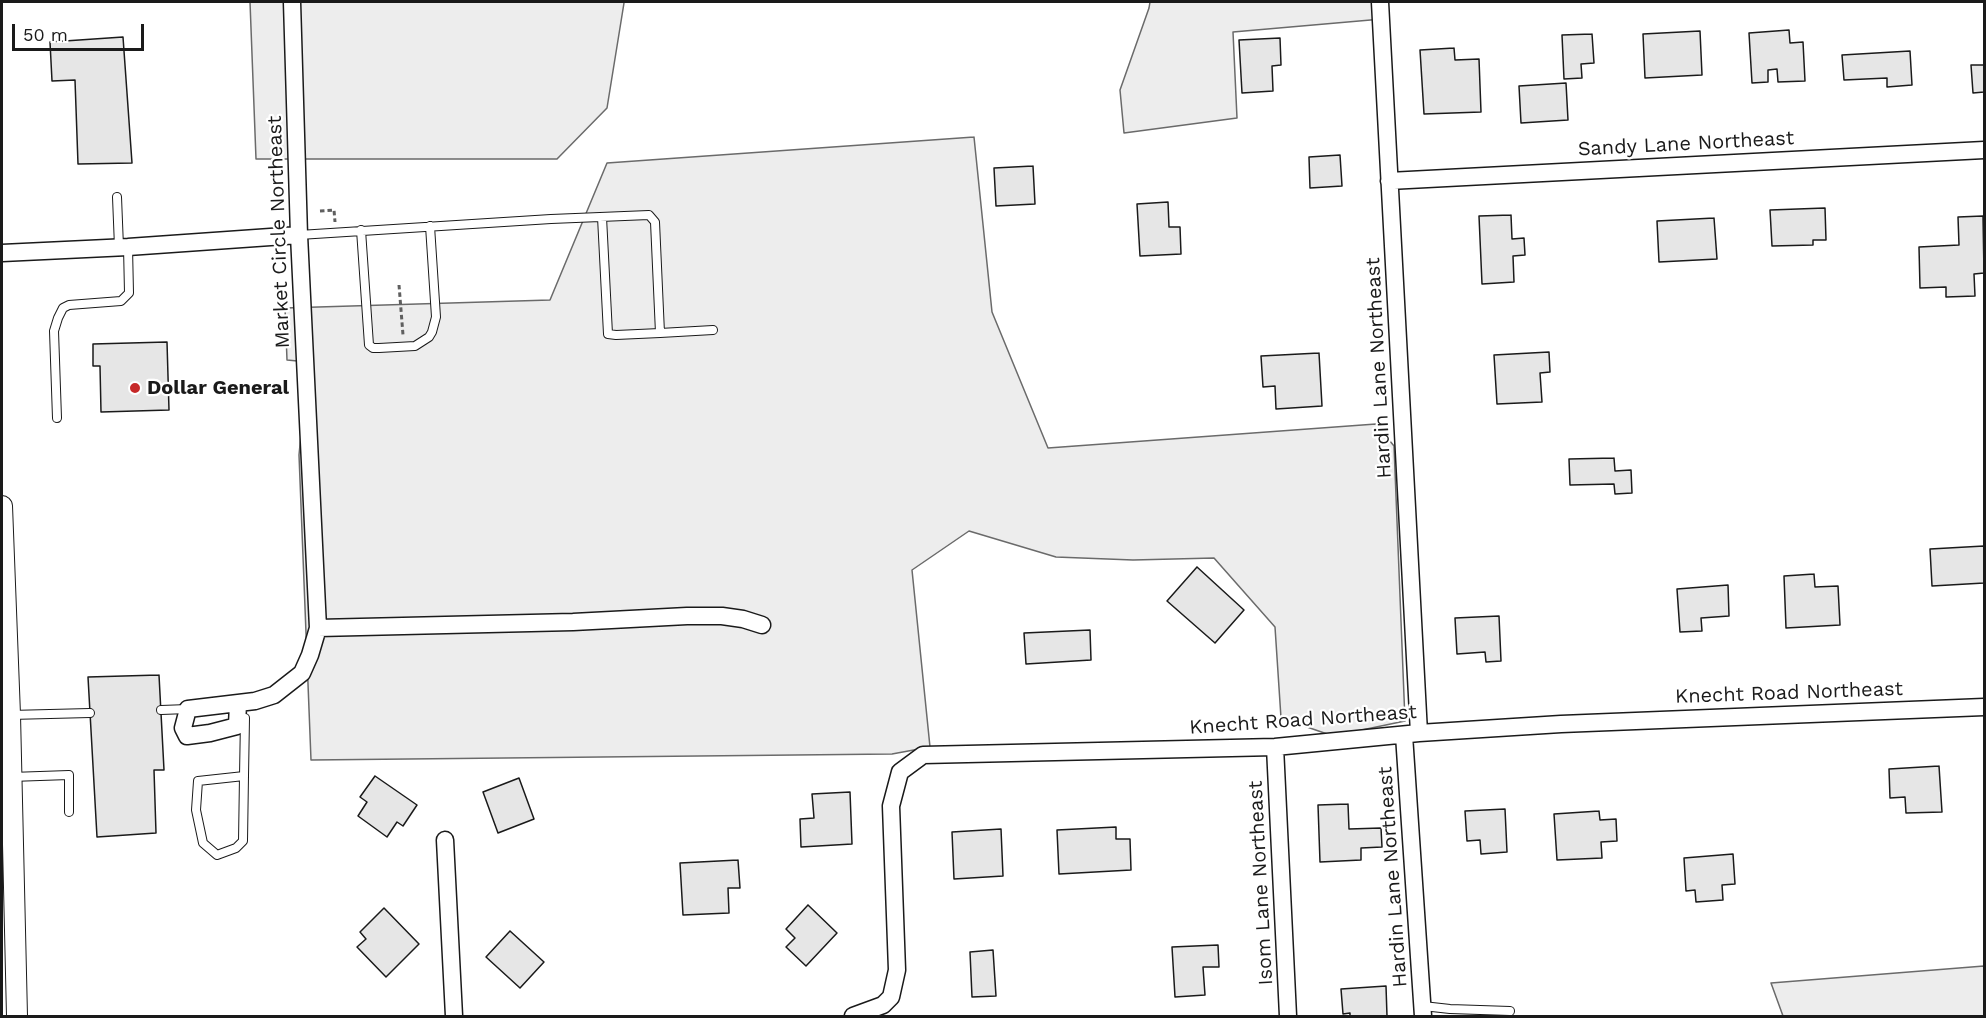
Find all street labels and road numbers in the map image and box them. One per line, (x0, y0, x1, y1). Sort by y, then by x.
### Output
street label: Market Circle Northeast (263, 115, 295, 349)
street label: Sandy Lane Northeast (1577, 126, 1795, 162)
street label: Hardin Lane Northeast (1361, 257, 1397, 479)
street label: Knecht Road Northeast (1675, 677, 1903, 709)
street label: Knecht Road Northeast (1188, 700, 1418, 740)
street label: Hardin Lane Northeast (1373, 766, 1413, 988)
street label: Isom Lane Northeast (1244, 780, 1278, 986)

